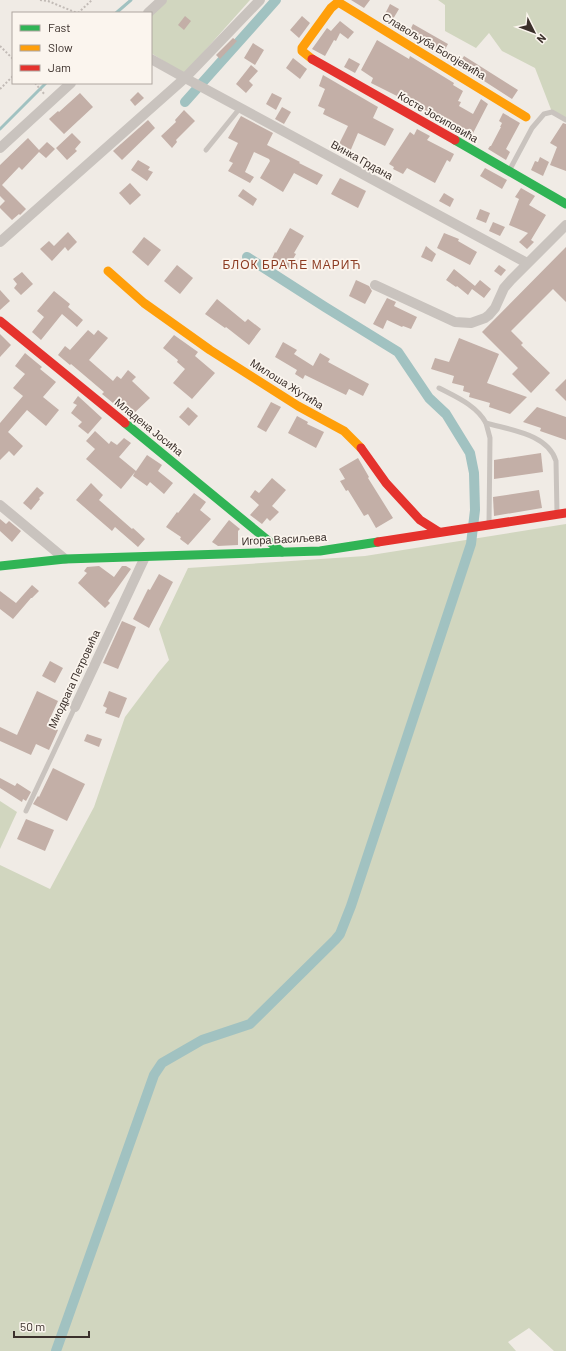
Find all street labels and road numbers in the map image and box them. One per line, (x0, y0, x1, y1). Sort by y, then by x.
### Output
street label: Славољуба Богојевића (380, 10, 489, 82)
street label: Косте Јосиповића (396, 88, 482, 145)
street label: Винка Грдана (329, 137, 396, 182)
street label: Милоша Жутића (248, 356, 327, 412)
street label: Младена Јосића (113, 395, 187, 459)
street label: Игора Васиљева (241, 530, 328, 547)
street label: Миодрага Петровића (45, 627, 102, 730)

